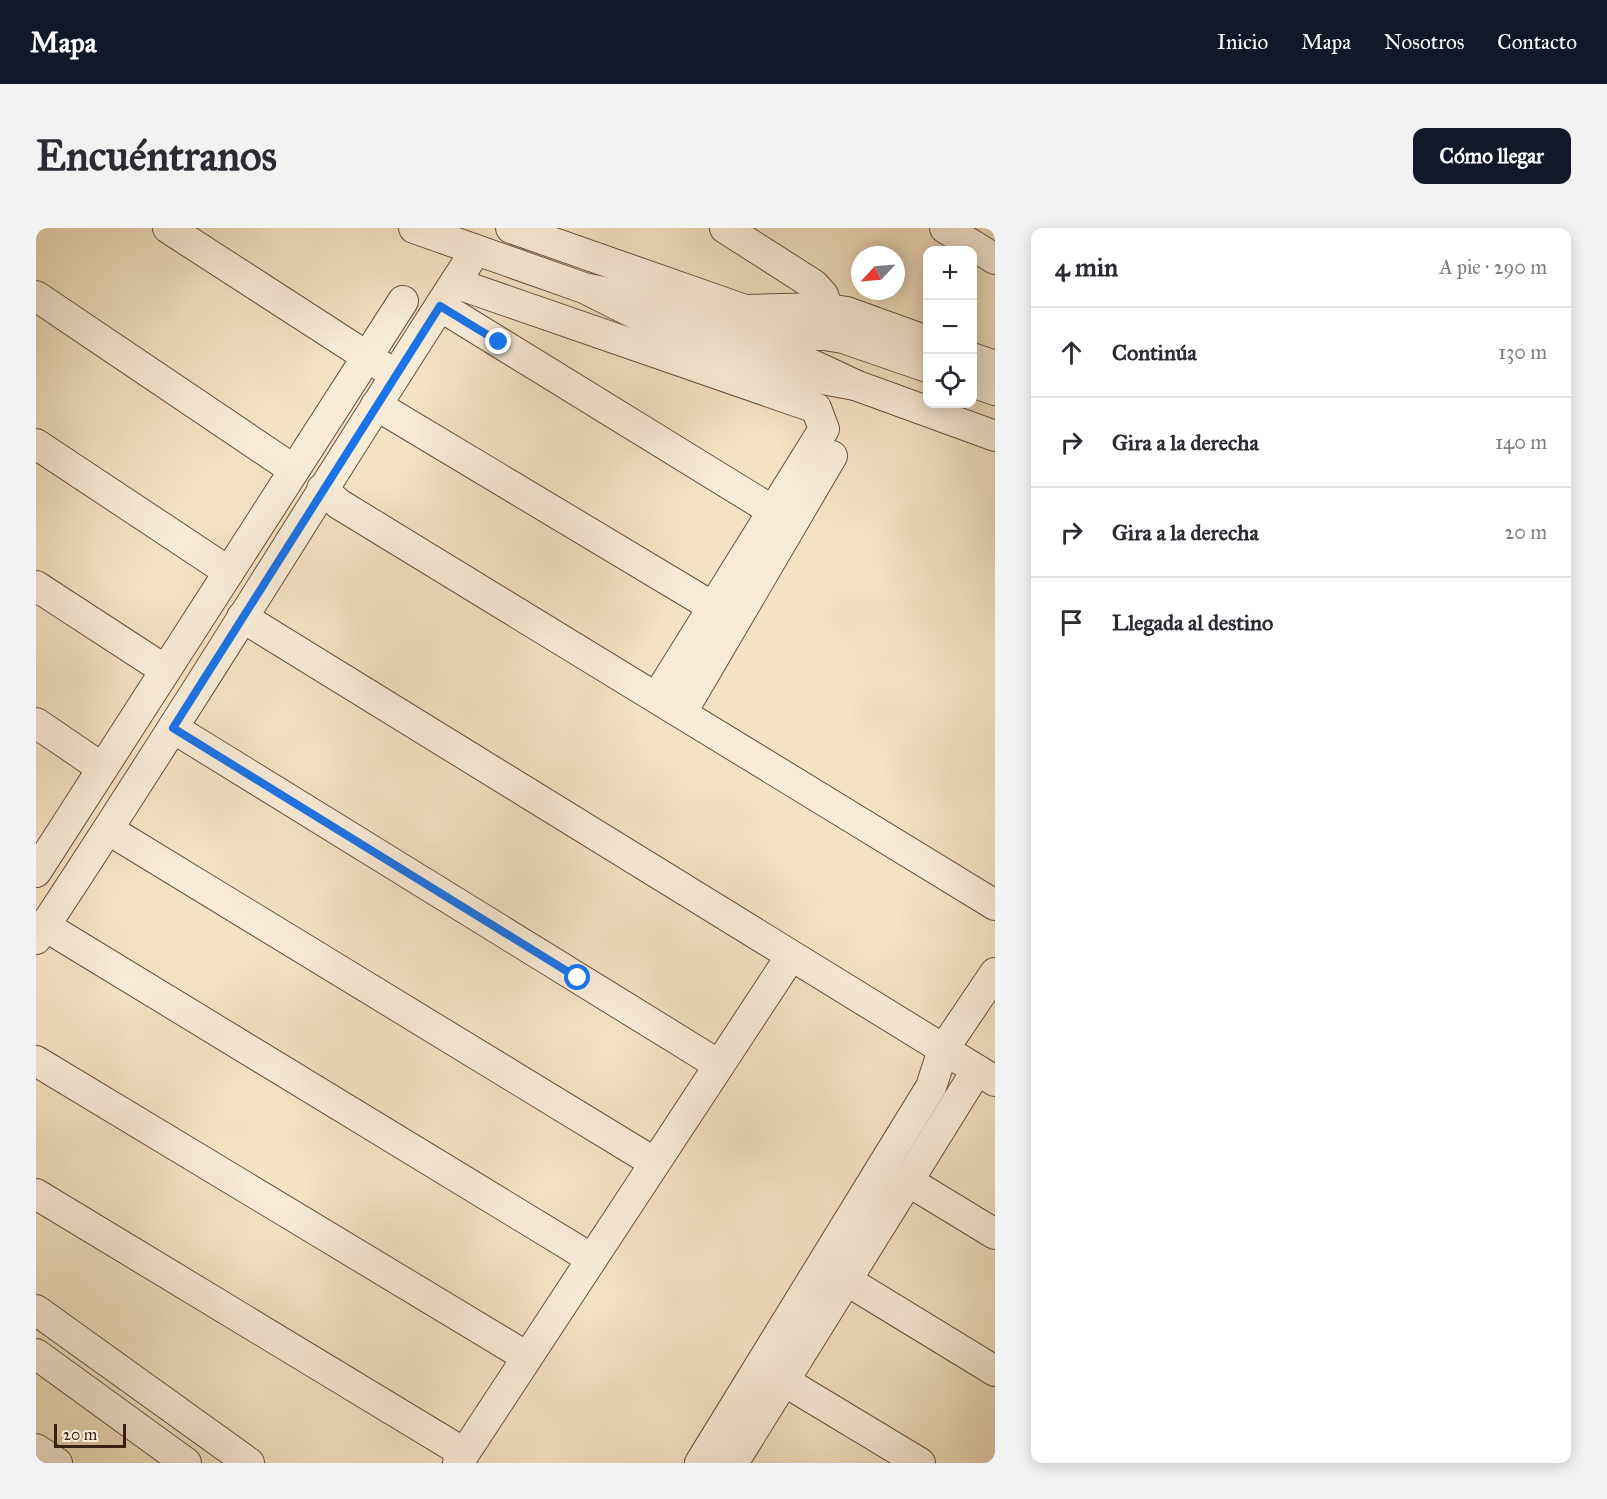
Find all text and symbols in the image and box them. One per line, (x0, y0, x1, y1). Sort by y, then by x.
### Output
text: Mapa (30, 25, 97, 60)
text: Inicio (1217, 29, 1268, 55)
text: Mapa (1301, 29, 1351, 55)
text: Nosotros (1384, 29, 1464, 55)
text: Contacto (1497, 29, 1577, 55)
button: Cómo llegar (1413, 128, 1571, 184)
text: Encuéntranos (36, 130, 277, 182)
north arrow (851, 246, 905, 300)
map controls (923, 246, 977, 408)
button: + (923, 246, 977, 300)
text: 4 min (1055, 251, 1118, 283)
text: A pie · 290 m (1439, 255, 1547, 279)
button: − (923, 300, 977, 354)
route end (485, 328, 511, 354)
icon: ahead (1055, 336, 1088, 369)
text: Continúa (1112, 339, 1197, 366)
text: 130 m (1498, 340, 1547, 364)
button: locate (923, 354, 977, 408)
icon: right (1055, 426, 1088, 459)
text: Gira a la derecha (1112, 429, 1259, 456)
text: 140 m (1495, 430, 1547, 454)
icon: right (1055, 516, 1088, 549)
text: Gira a la derecha (1112, 519, 1259, 546)
text: 20 m (1504, 520, 1547, 544)
icon: arrive (1055, 606, 1088, 639)
text: Llegada al destino (1112, 609, 1273, 636)
route start (564, 964, 590, 990)
scale bar (54, 1421, 126, 1448)
text: 20 m (63, 1425, 97, 1444)

